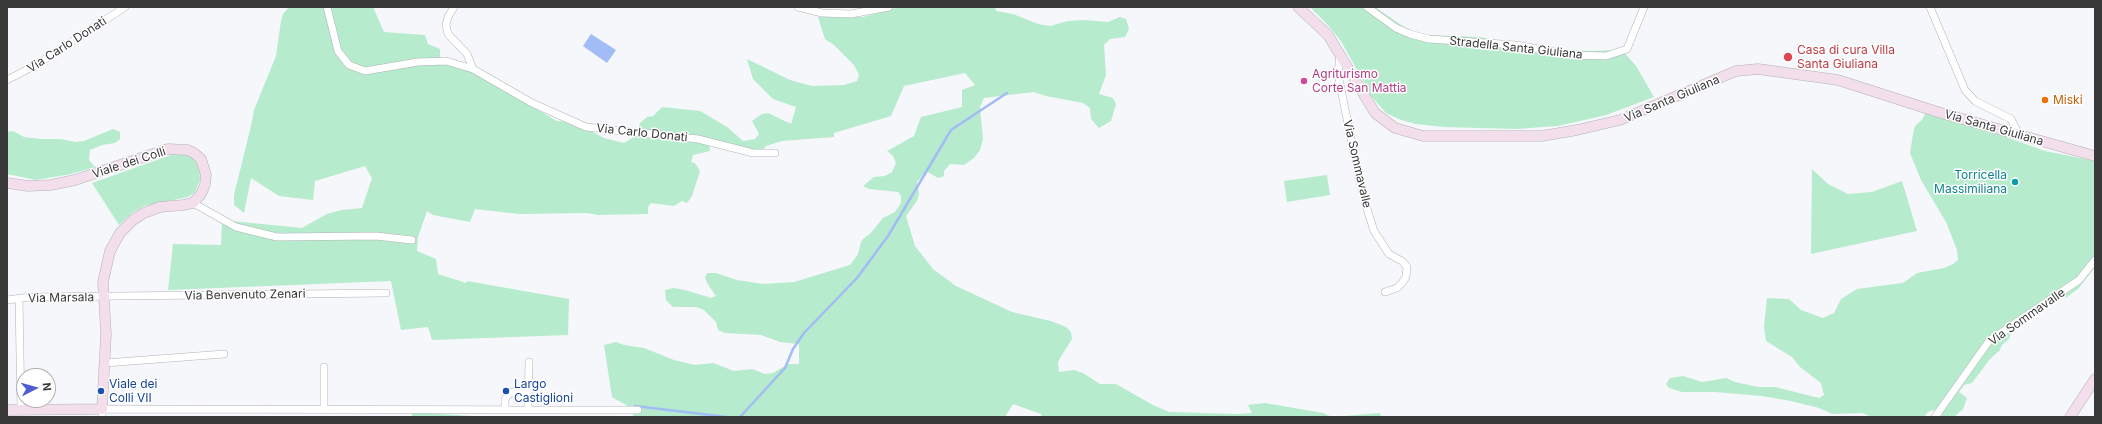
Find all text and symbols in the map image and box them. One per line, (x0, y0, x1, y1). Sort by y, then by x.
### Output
street label: Via Carlo Donati (25, 14, 109, 76)
street label: Stradella Santa Giuliana (1449, 34, 1583, 62)
place label: Casa di cura Villa Santa Giuliana (1797, 43, 1895, 71)
marker: Casa di cura Villa Santa Giuliana (1782, 51, 1794, 63)
place label: Agriturismo Corte San Mattia (1312, 67, 1407, 95)
street label: Via Santa Giuliana (1622, 72, 1722, 126)
marker: Agriturismo Corte San Mattia (1299, 76, 1309, 86)
place label: Miski (2053, 93, 2083, 107)
marker: Miski (2040, 95, 2050, 105)
street label: Via Santa Giuliana (1943, 107, 2045, 149)
street label: Via Sommavalle (1340, 119, 1374, 209)
street label: Via Carlo Donati (596, 121, 688, 145)
street label: Viale dei Colli (90, 144, 168, 182)
place label: Torricella Massimiliana (1934, 168, 2007, 196)
marker: Torricella Massimiliana (2010, 177, 2020, 187)
street label: Via Sommavalle (1986, 285, 2068, 349)
street label: Via Benvenuto Zenari (184, 287, 306, 303)
street label: Via Marsala (28, 290, 94, 306)
north arrow (16, 368, 56, 408)
place label: Viale dei Colli VII (109, 377, 157, 405)
place label: Largo Castiglioni (514, 377, 573, 405)
text: N (40, 382, 54, 392)
marker: Viale dei Colli VII (96, 386, 106, 396)
marker: Largo Castiglioni (501, 386, 511, 396)

